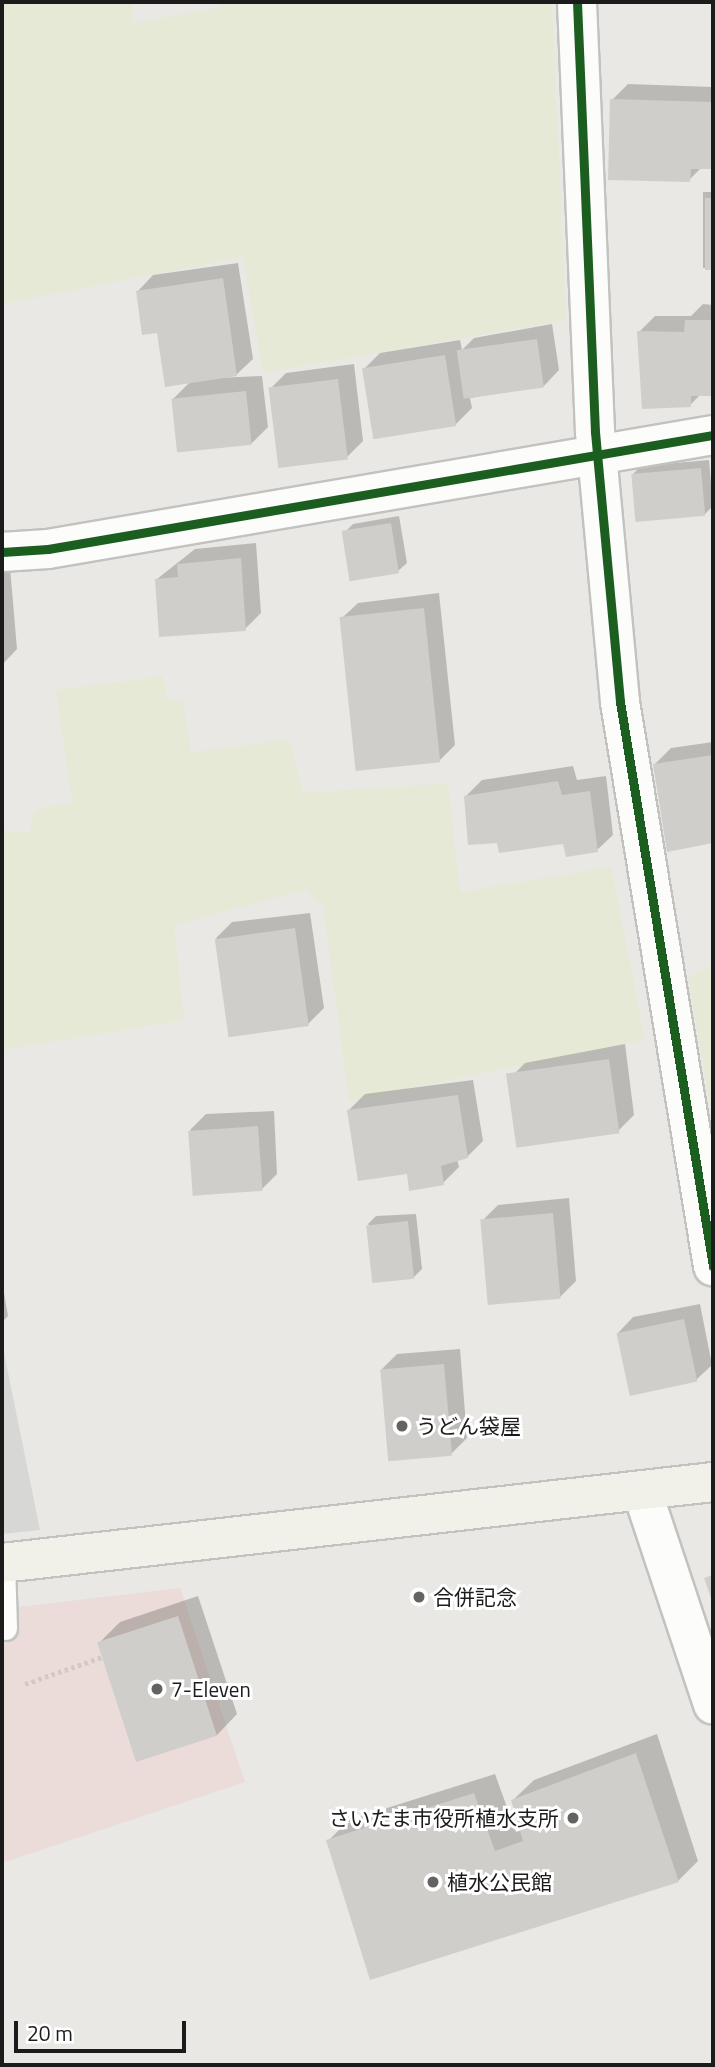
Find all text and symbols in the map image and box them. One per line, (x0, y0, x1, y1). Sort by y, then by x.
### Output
place label: うどん袋屋 (416, 1413, 521, 1439)
marker: うどん袋屋 (394, 1418, 410, 1434)
place label: 合併記念 (433, 1584, 517, 1610)
marker: 合併記念 (411, 1589, 427, 1605)
place label: 7-Eleven (171, 1676, 251, 1702)
marker: 7-Eleven (149, 1681, 165, 1697)
place label: さいたま市役所植水支所 (328, 1805, 559, 1831)
marker: さいたま市役所植水支所 (565, 1810, 581, 1826)
place label: 植水公民館 (447, 1869, 552, 1895)
marker: 植水公民館 (425, 1874, 441, 1890)
scale bar (18, 2008, 189, 2052)
text: 20 m (27, 2017, 73, 2049)

